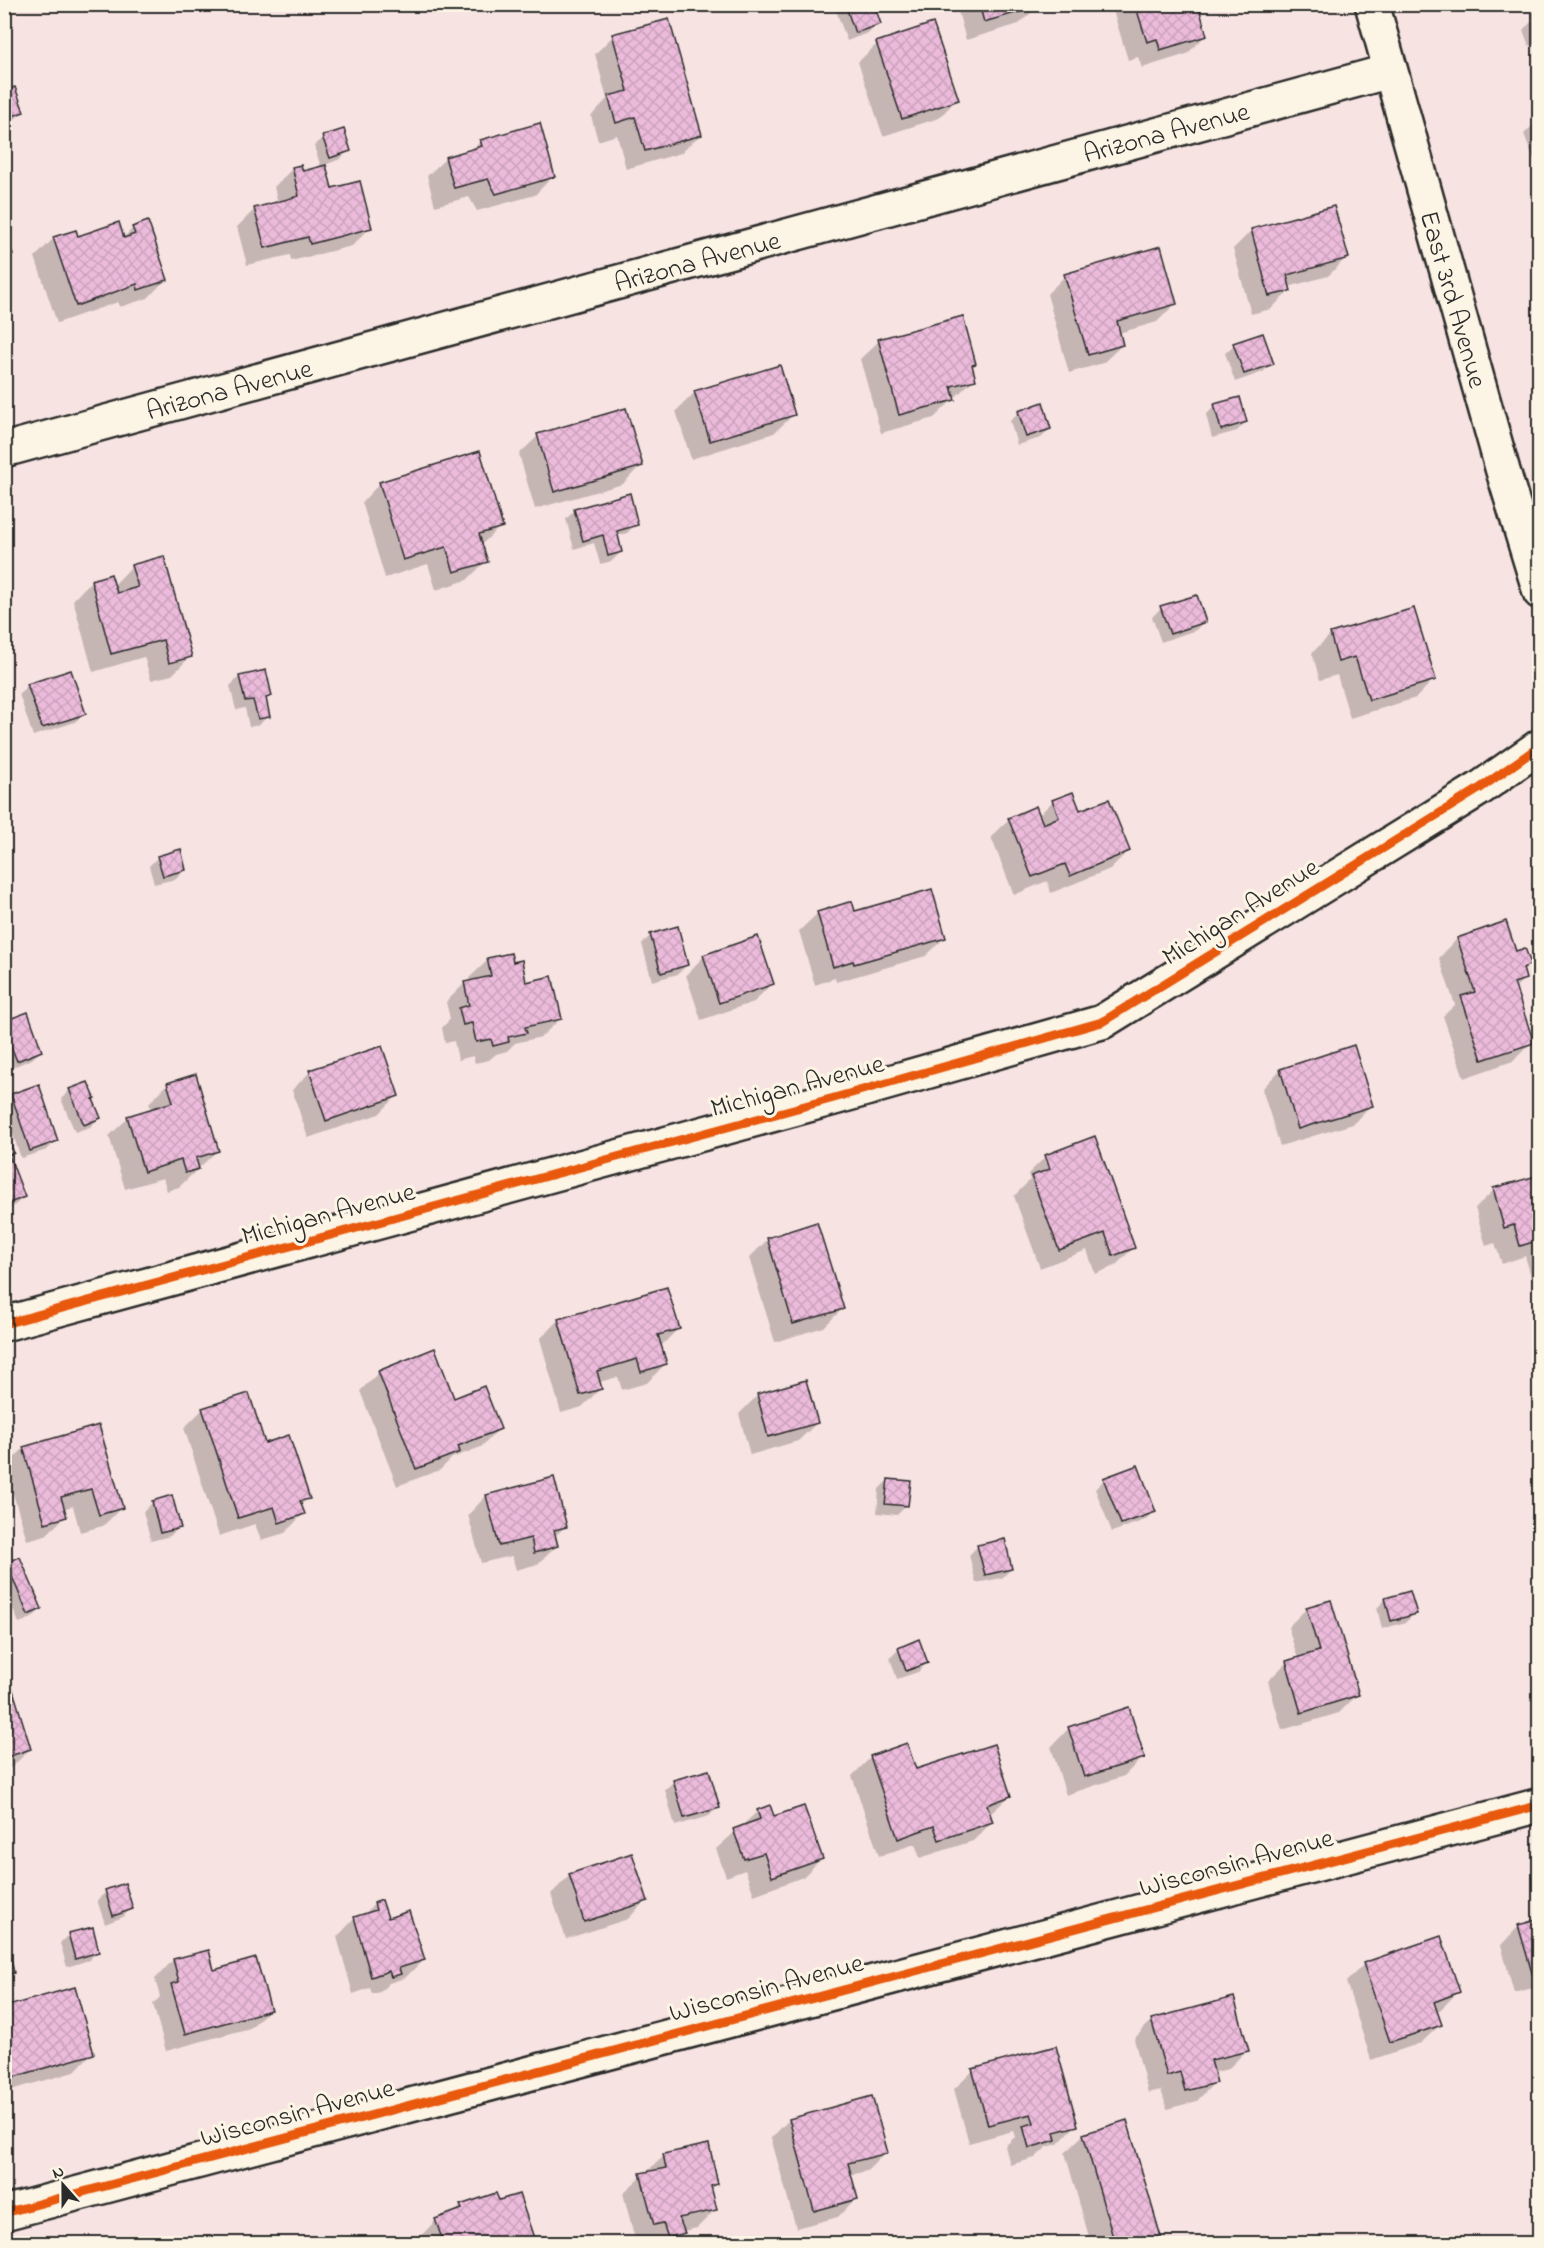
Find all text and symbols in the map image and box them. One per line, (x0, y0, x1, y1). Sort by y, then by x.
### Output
street label: Arizona Avenue (1079, 93, 1255, 175)
street label: East 3rd Avenue (1408, 207, 1496, 394)
street label: Arizona Avenue (610, 222, 786, 304)
street label: Arizona Avenue (142, 350, 318, 432)
street label: Michigan Avenue (1155, 849, 1328, 977)
street label: Michigan Avenue (706, 1045, 890, 1129)
street label: Michigan Avenue (237, 1173, 421, 1257)
street label: Wisconsin Avenue (1135, 1820, 1339, 1909)
street label: Wisconsin Avenue (665, 1945, 869, 2034)
street label: Wisconsin Avenue (196, 2070, 400, 2159)
north arrow (33, 2155, 93, 2215)
text: N (49, 2160, 68, 2186)

